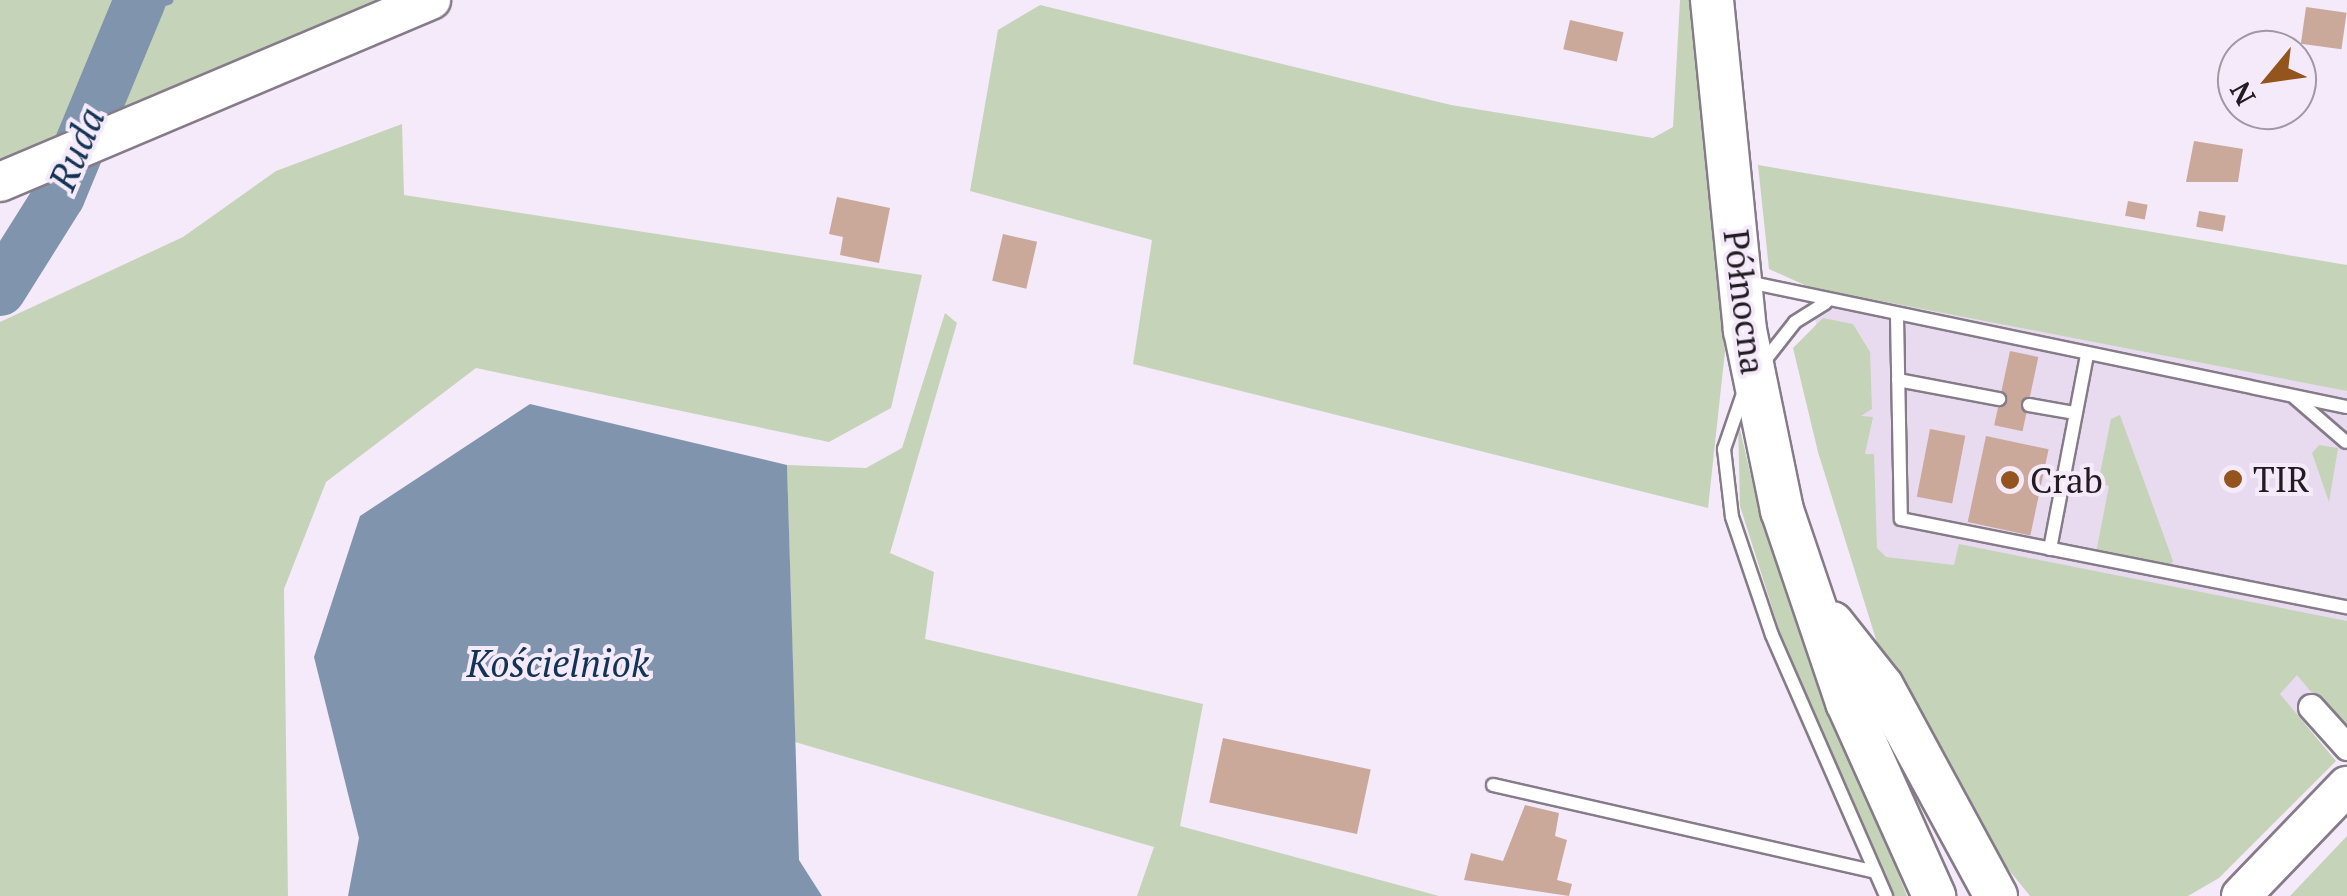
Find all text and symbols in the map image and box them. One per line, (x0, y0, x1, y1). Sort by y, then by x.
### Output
north arrow (2217, 30, 2317, 130)
text: N (2221, 76, 2263, 112)
water label: Ruda (39, 101, 115, 197)
street label: Północna (1715, 227, 1775, 377)
place label: TIR (2253, 458, 2309, 500)
place label: Crab (2030, 459, 2103, 501)
marker: TIR (2222, 468, 2244, 490)
marker: Crab (1999, 469, 2021, 491)
water label: Kościelniok (467, 641, 649, 687)

